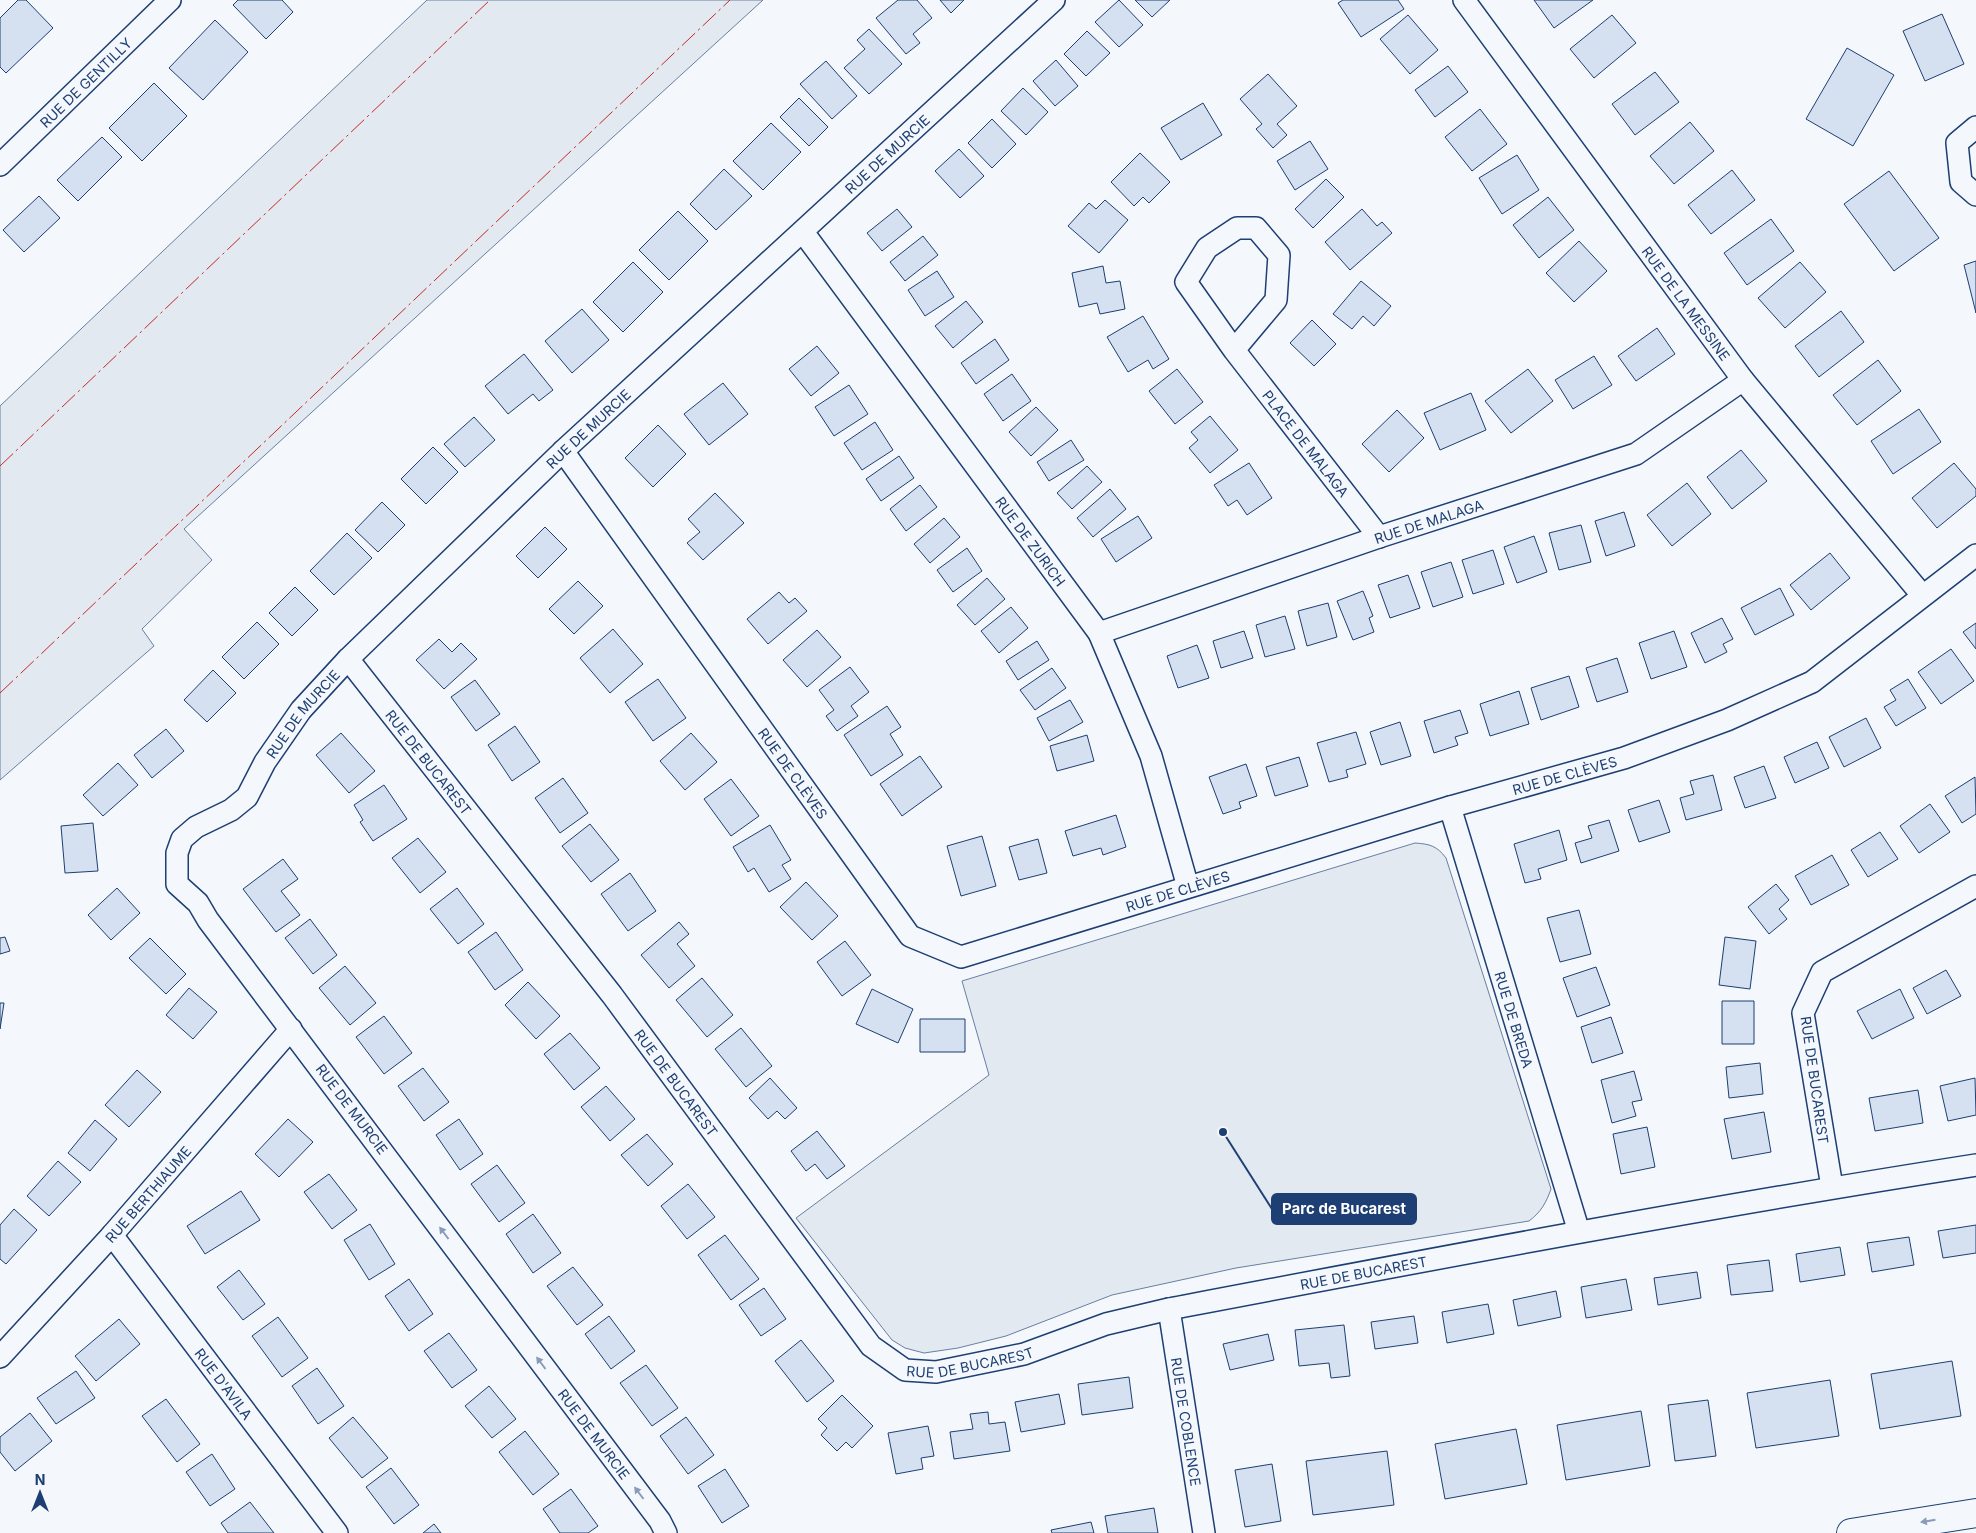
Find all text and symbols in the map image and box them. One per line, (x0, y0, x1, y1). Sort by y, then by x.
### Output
street label: RUE DE GENTILLY (36, 33, 135, 130)
street label: RUE DE MURCIE (841, 111, 933, 197)
street label: RUE DE LA MESSINE (1639, 243, 1734, 364)
street label: RUE DE MURCIE (542, 385, 634, 472)
street label: PLACE DE MALAGA (1260, 386, 1353, 500)
street label: RUE DE ZURICH (992, 493, 1070, 589)
street label: RUE DE MALAGA (1372, 495, 1485, 547)
street label: RUE DE MURCIE (262, 666, 343, 761)
street label: RUE DE BUCAREST (382, 706, 475, 818)
street label: RUE DE CLÈVES (755, 724, 832, 822)
street label: RUE DE CLÈVES (1510, 752, 1619, 798)
street label: RUE DE CLÈVES (1123, 867, 1232, 915)
street label: RUE DE BREDA (1492, 969, 1537, 1070)
street label: RUE DE BUCAREST (1798, 1015, 1832, 1145)
street label: RUE DE BUCAREST (631, 1026, 722, 1139)
street label: RUE DE MURCIE (312, 1060, 392, 1158)
street label: RUE BERTHIAUME (101, 1142, 194, 1246)
callout: Parc de Bucarest (1272, 1194, 1416, 1224)
text: Parc de Bucarest (1282, 1199, 1406, 1218)
one-way arrow (439, 1226, 449, 1240)
street label: RUE DE BUCAREST (1299, 1252, 1428, 1293)
street label: RUE DE BUCAREST (906, 1343, 1036, 1381)
street label: RUE D'AVILA (192, 1345, 257, 1423)
street label: RUE DE COBLENCE (1168, 1356, 1205, 1487)
one-way arrow (536, 1357, 547, 1370)
street label: RUE DE MURCIE (554, 1385, 634, 1483)
north arrow (15, 1468, 65, 1518)
text: N (35, 1471, 45, 1488)
one-way arrow (633, 1487, 644, 1500)
one-way arrow (1919, 1517, 1935, 1525)

